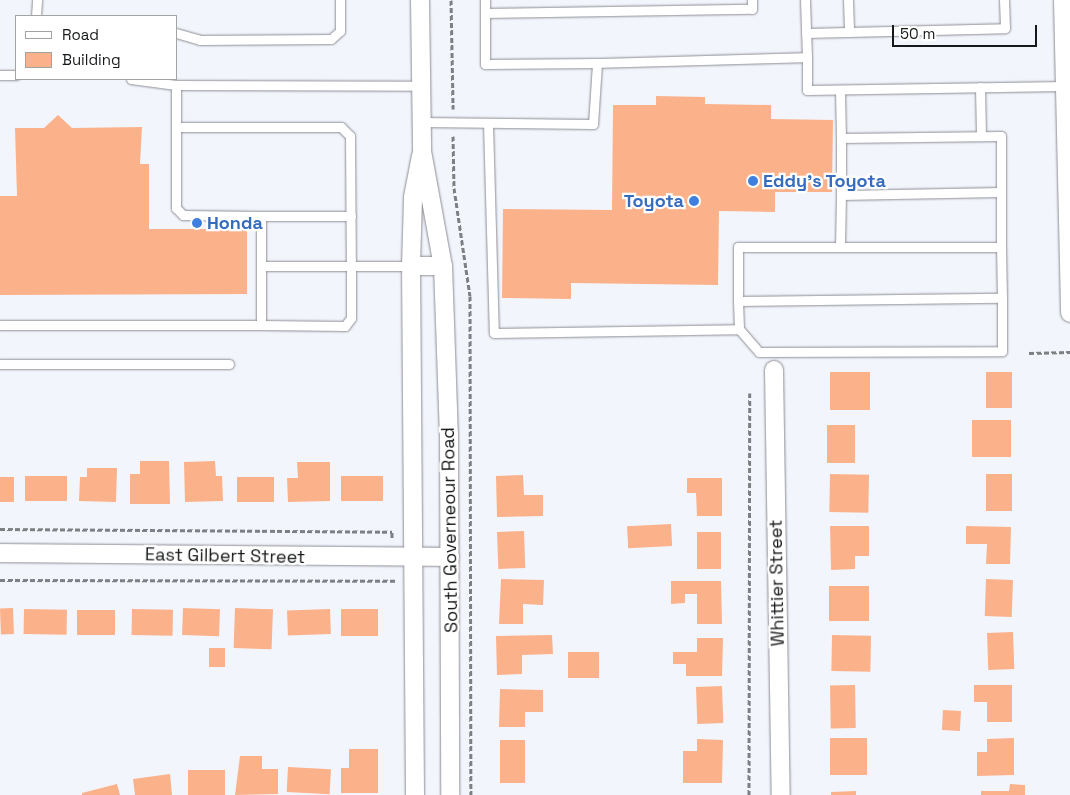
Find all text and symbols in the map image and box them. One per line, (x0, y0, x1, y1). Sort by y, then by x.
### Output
legend (15, 15, 178, 80)
scale bar (895, 15, 1040, 47)
text: 50 m (900, 24, 935, 43)
text: Road (62, 25, 99, 44)
text: Building (62, 50, 121, 69)
place label: Eddy's Toyota (763, 170, 886, 192)
marker: Eddy's Toyota (747, 175, 759, 187)
place label: Toyota (624, 190, 684, 212)
marker: Toyota (688, 195, 700, 207)
place label: Honda (207, 212, 263, 234)
marker: Honda (191, 217, 203, 229)
street label: South Governeour Road (437, 427, 463, 633)
street label: Whittier Street (765, 519, 789, 647)
street label: East Gilbert Street (145, 544, 305, 568)

